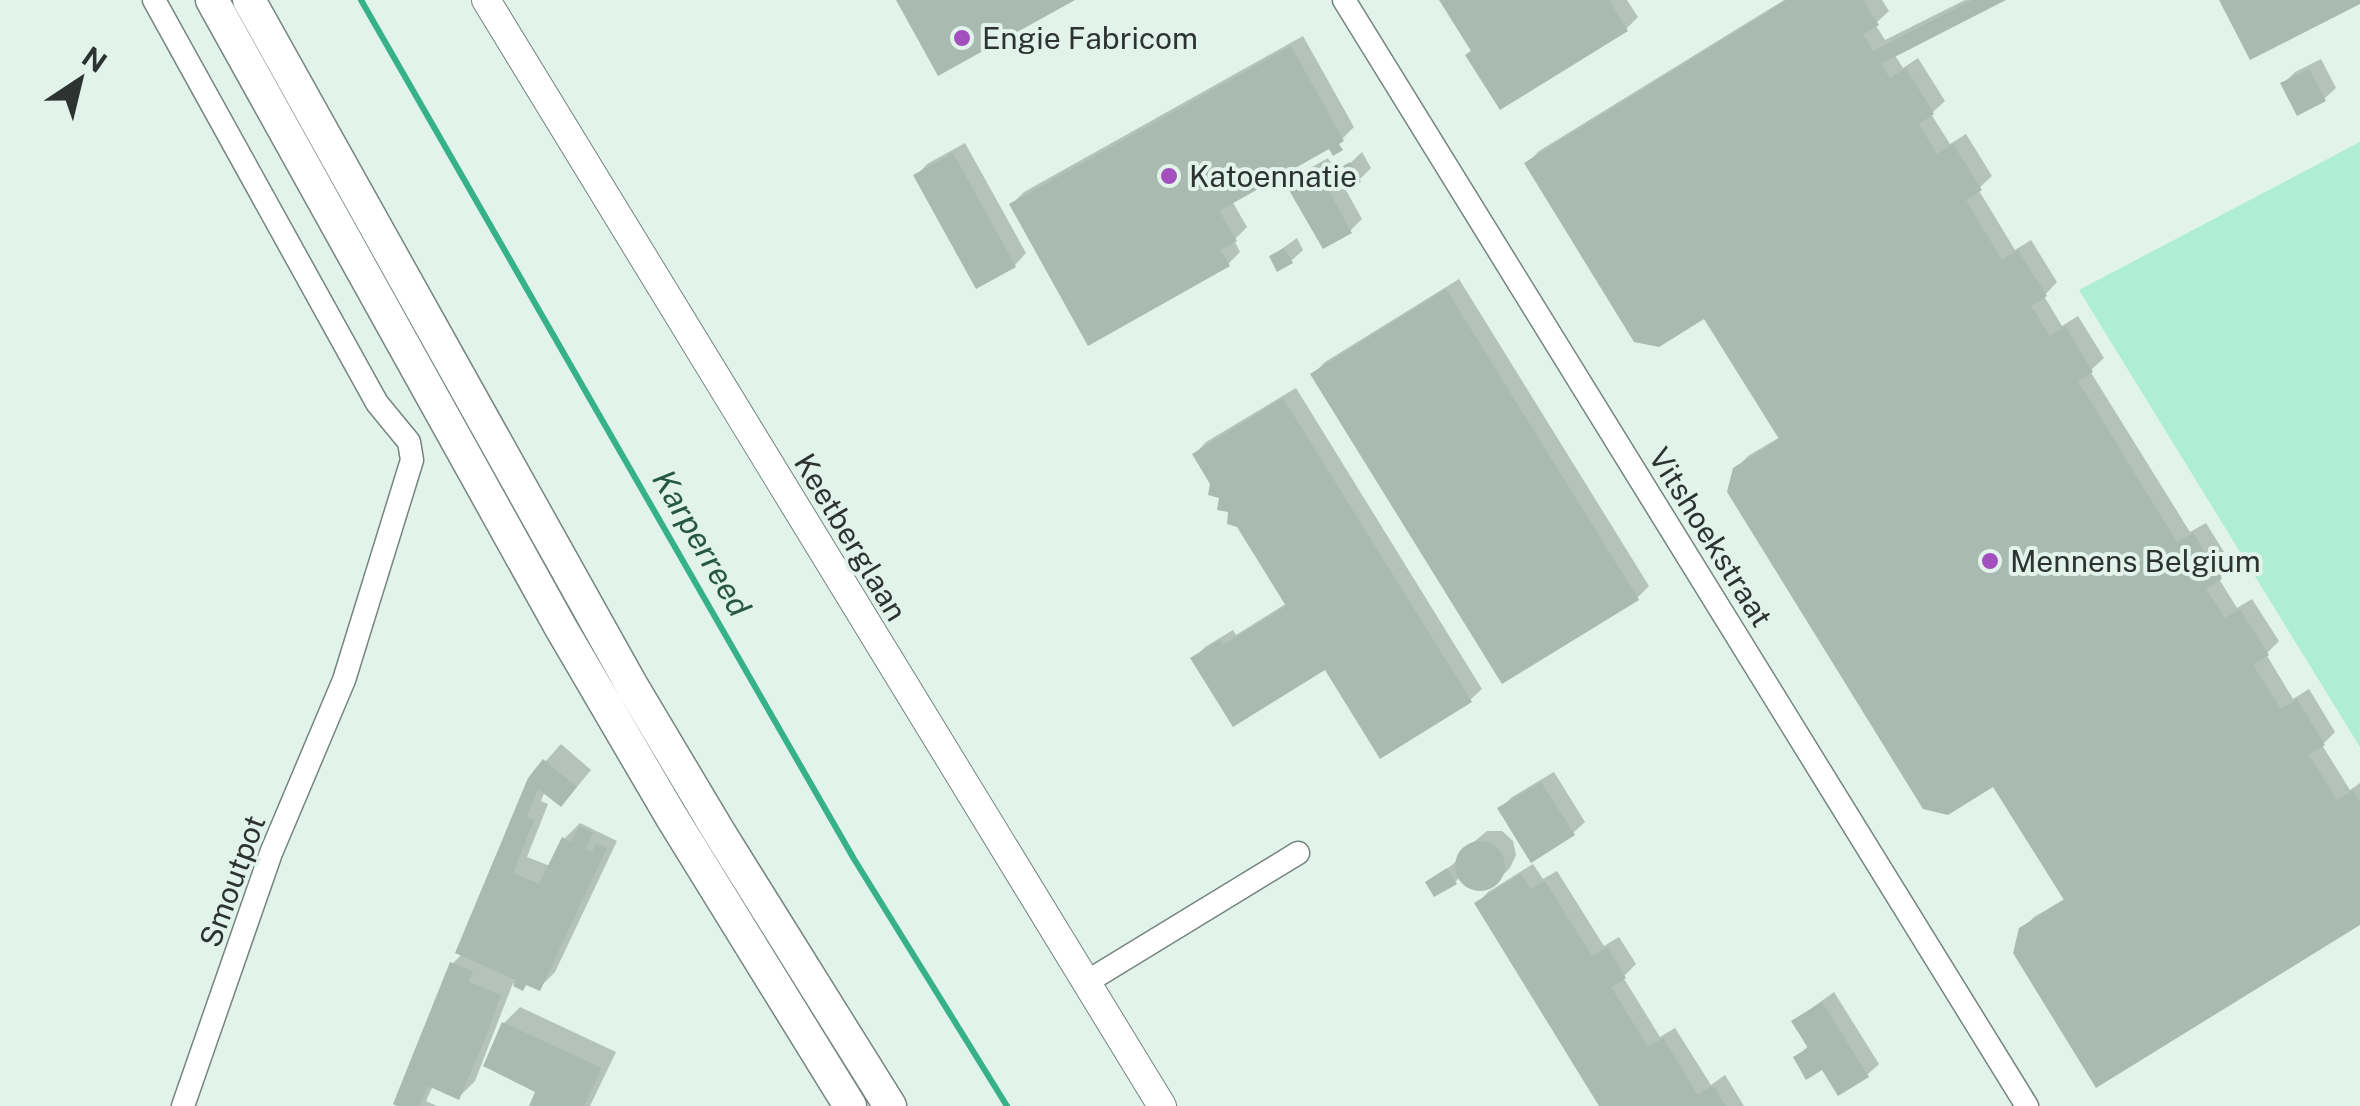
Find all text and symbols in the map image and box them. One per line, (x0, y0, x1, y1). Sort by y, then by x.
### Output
place label: Engie Fabricom (982, 20, 1198, 56)
marker: Engie Fabricom (951, 27, 973, 49)
north arrow (30, 30, 130, 130)
text: N (76, 39, 113, 79)
place label: Katoennatie (1189, 158, 1357, 194)
marker: Katoennatie (1158, 165, 1180, 187)
street label: Vitshoekstraat (1642, 441, 1780, 633)
street label: Keetberglaan (787, 447, 915, 627)
water label: Karperreed (645, 463, 759, 623)
place label: Mennens Belgium (2010, 543, 2261, 579)
marker: Mennens Belgium (1979, 550, 2001, 572)
street label: Smoutpot (192, 810, 272, 952)

